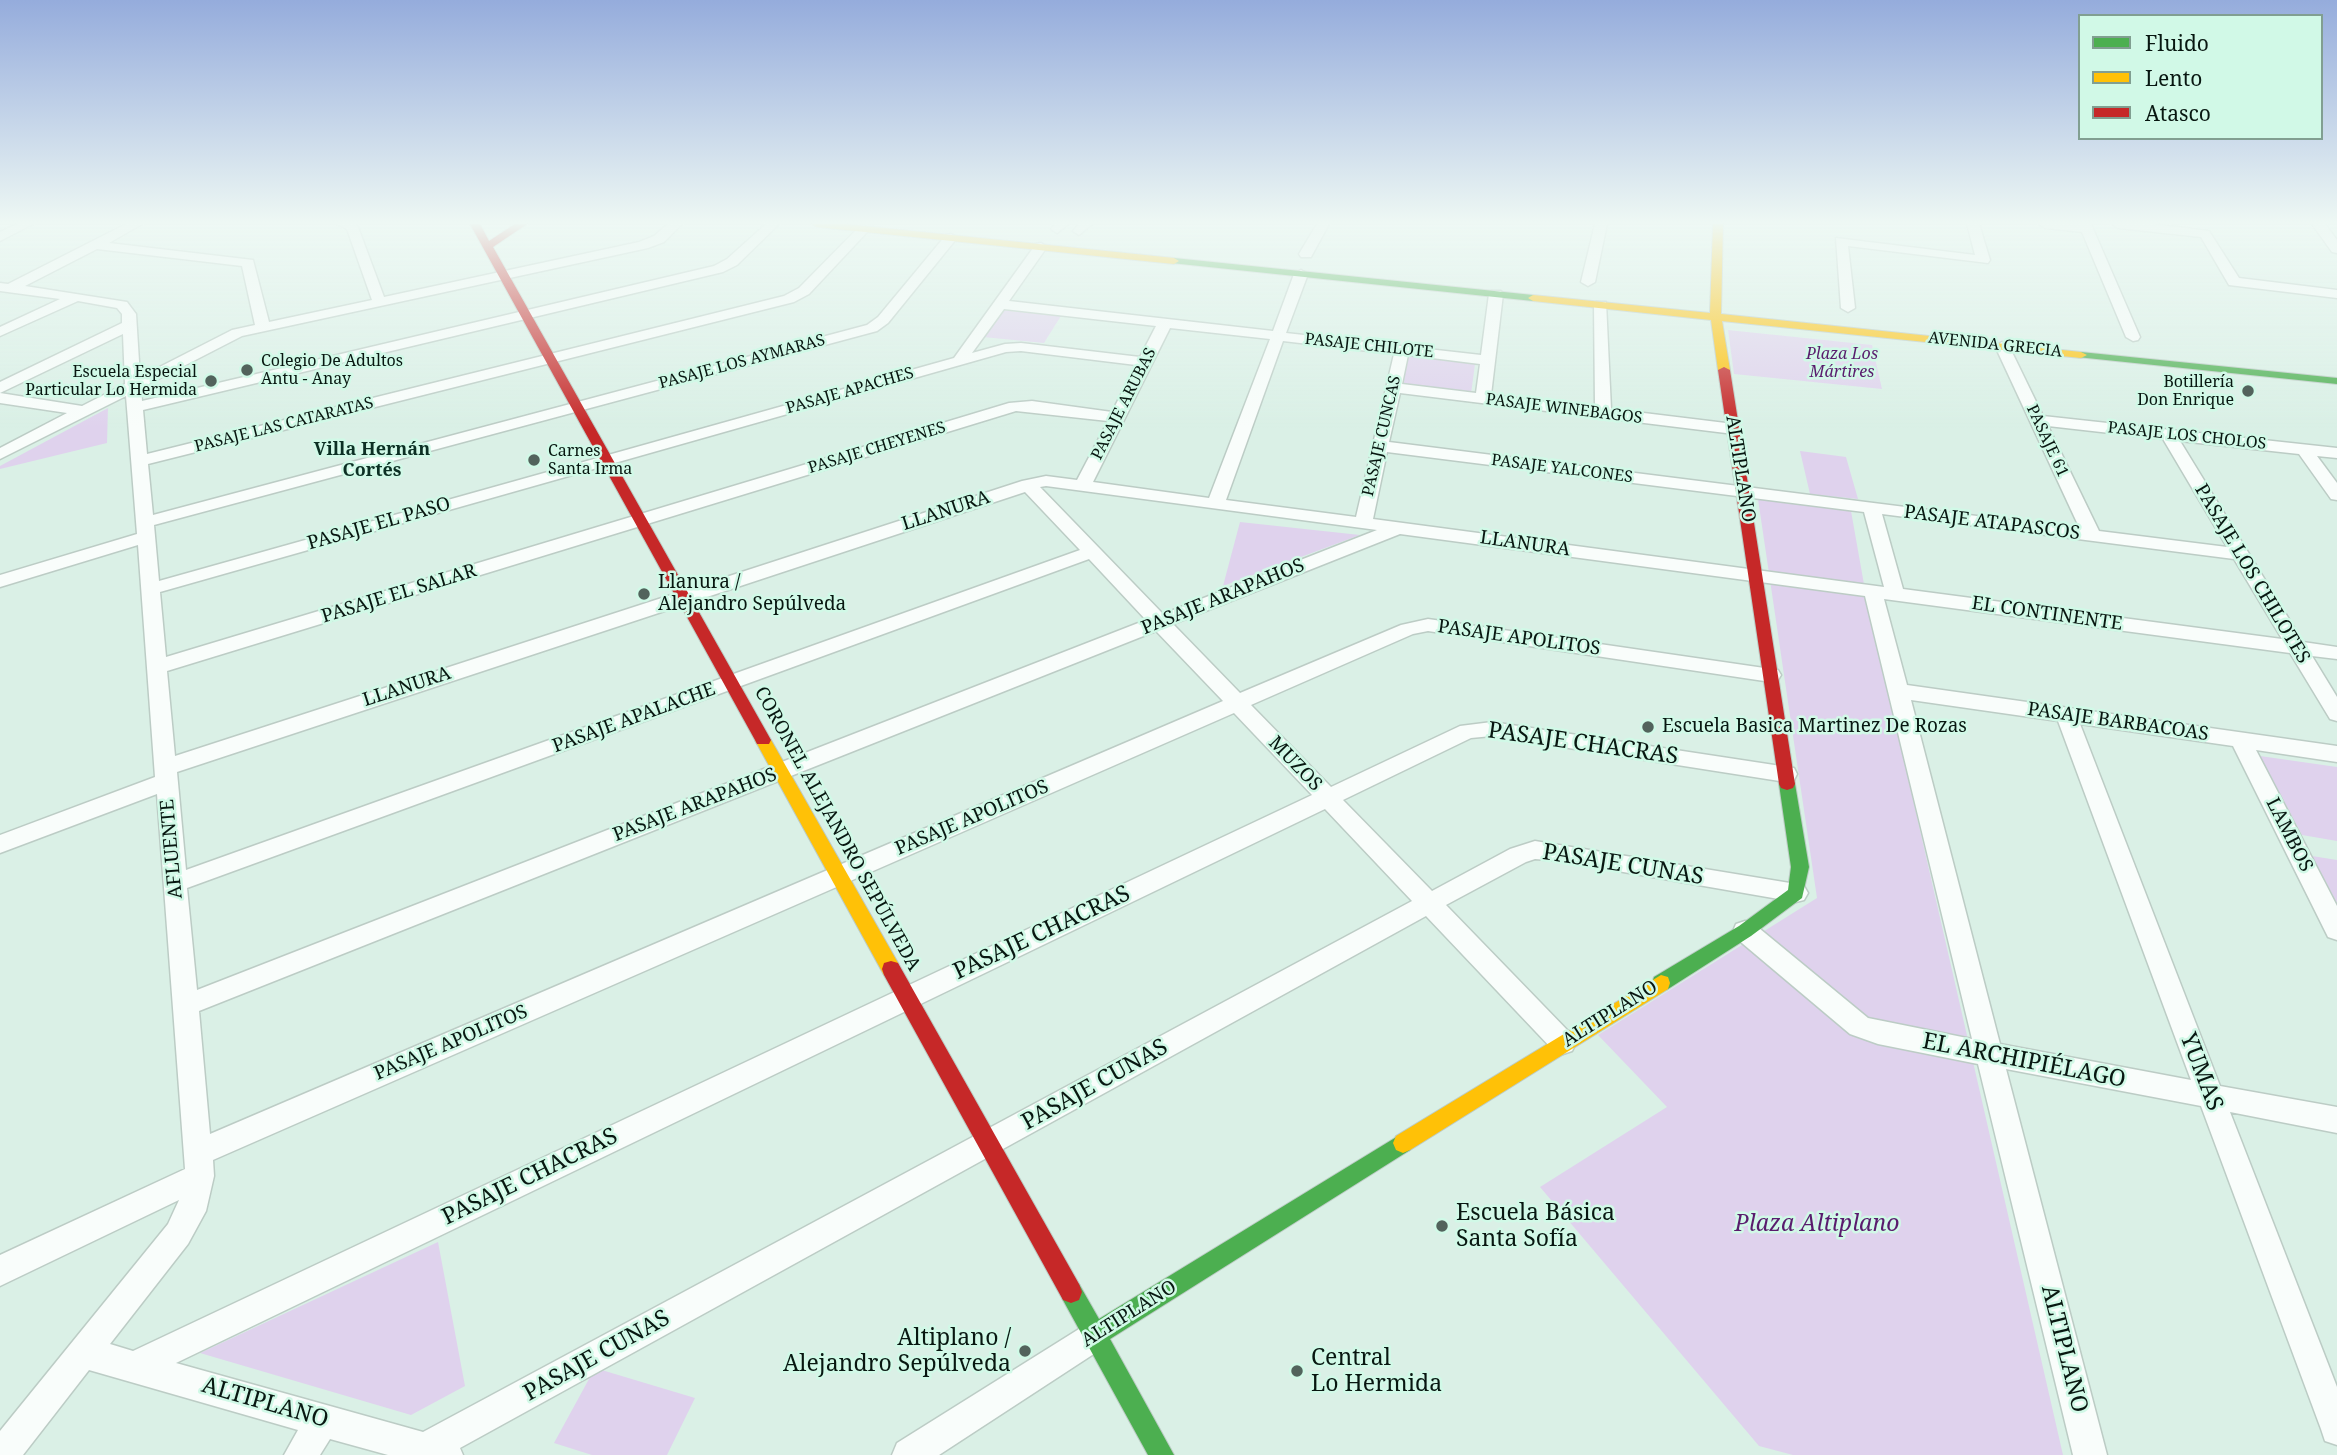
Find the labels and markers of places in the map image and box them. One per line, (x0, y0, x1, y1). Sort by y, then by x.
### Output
place label: Colegio De Adultos Antu - Anay (261, 351, 403, 389)
place label: Escuela Especial Particular Lo Hermida (25, 362, 197, 400)
marker: Colegio De Adultos Antu - Anay (239, 362, 255, 378)
place label: Botillería Don Enrique (2137, 372, 2234, 410)
marker: Escuela Especial Particular Lo Hermida (203, 373, 219, 389)
marker: Botillería Don Enrique (2240, 383, 2256, 399)
place label: Carnes Santa Irma (548, 441, 632, 479)
marker: Carnes Santa Irma (526, 452, 542, 468)
place label: Llanura / Alejandro Sepúlveda (658, 572, 846, 616)
marker: Llanura / Alejandro Sepúlveda (636, 586, 652, 602)
place label: Escuela Basica Martinez De Rozas (1662, 716, 1967, 738)
marker: Escuela Basica Martinez De Rozas (1640, 719, 1656, 735)
place label: Escuela Básica Santa Sofía (1456, 1199, 1615, 1253)
marker: Escuela Básica Santa Sofía (1434, 1218, 1450, 1234)
place label: Altiplano / Alejandro Sepúlveda (783, 1324, 1011, 1378)
marker: Altiplano / Alejandro Sepúlveda (1017, 1343, 1033, 1359)
place label: Central Lo Hermida (1311, 1344, 1442, 1398)
marker: Central Lo Hermida (1289, 1363, 1305, 1379)

